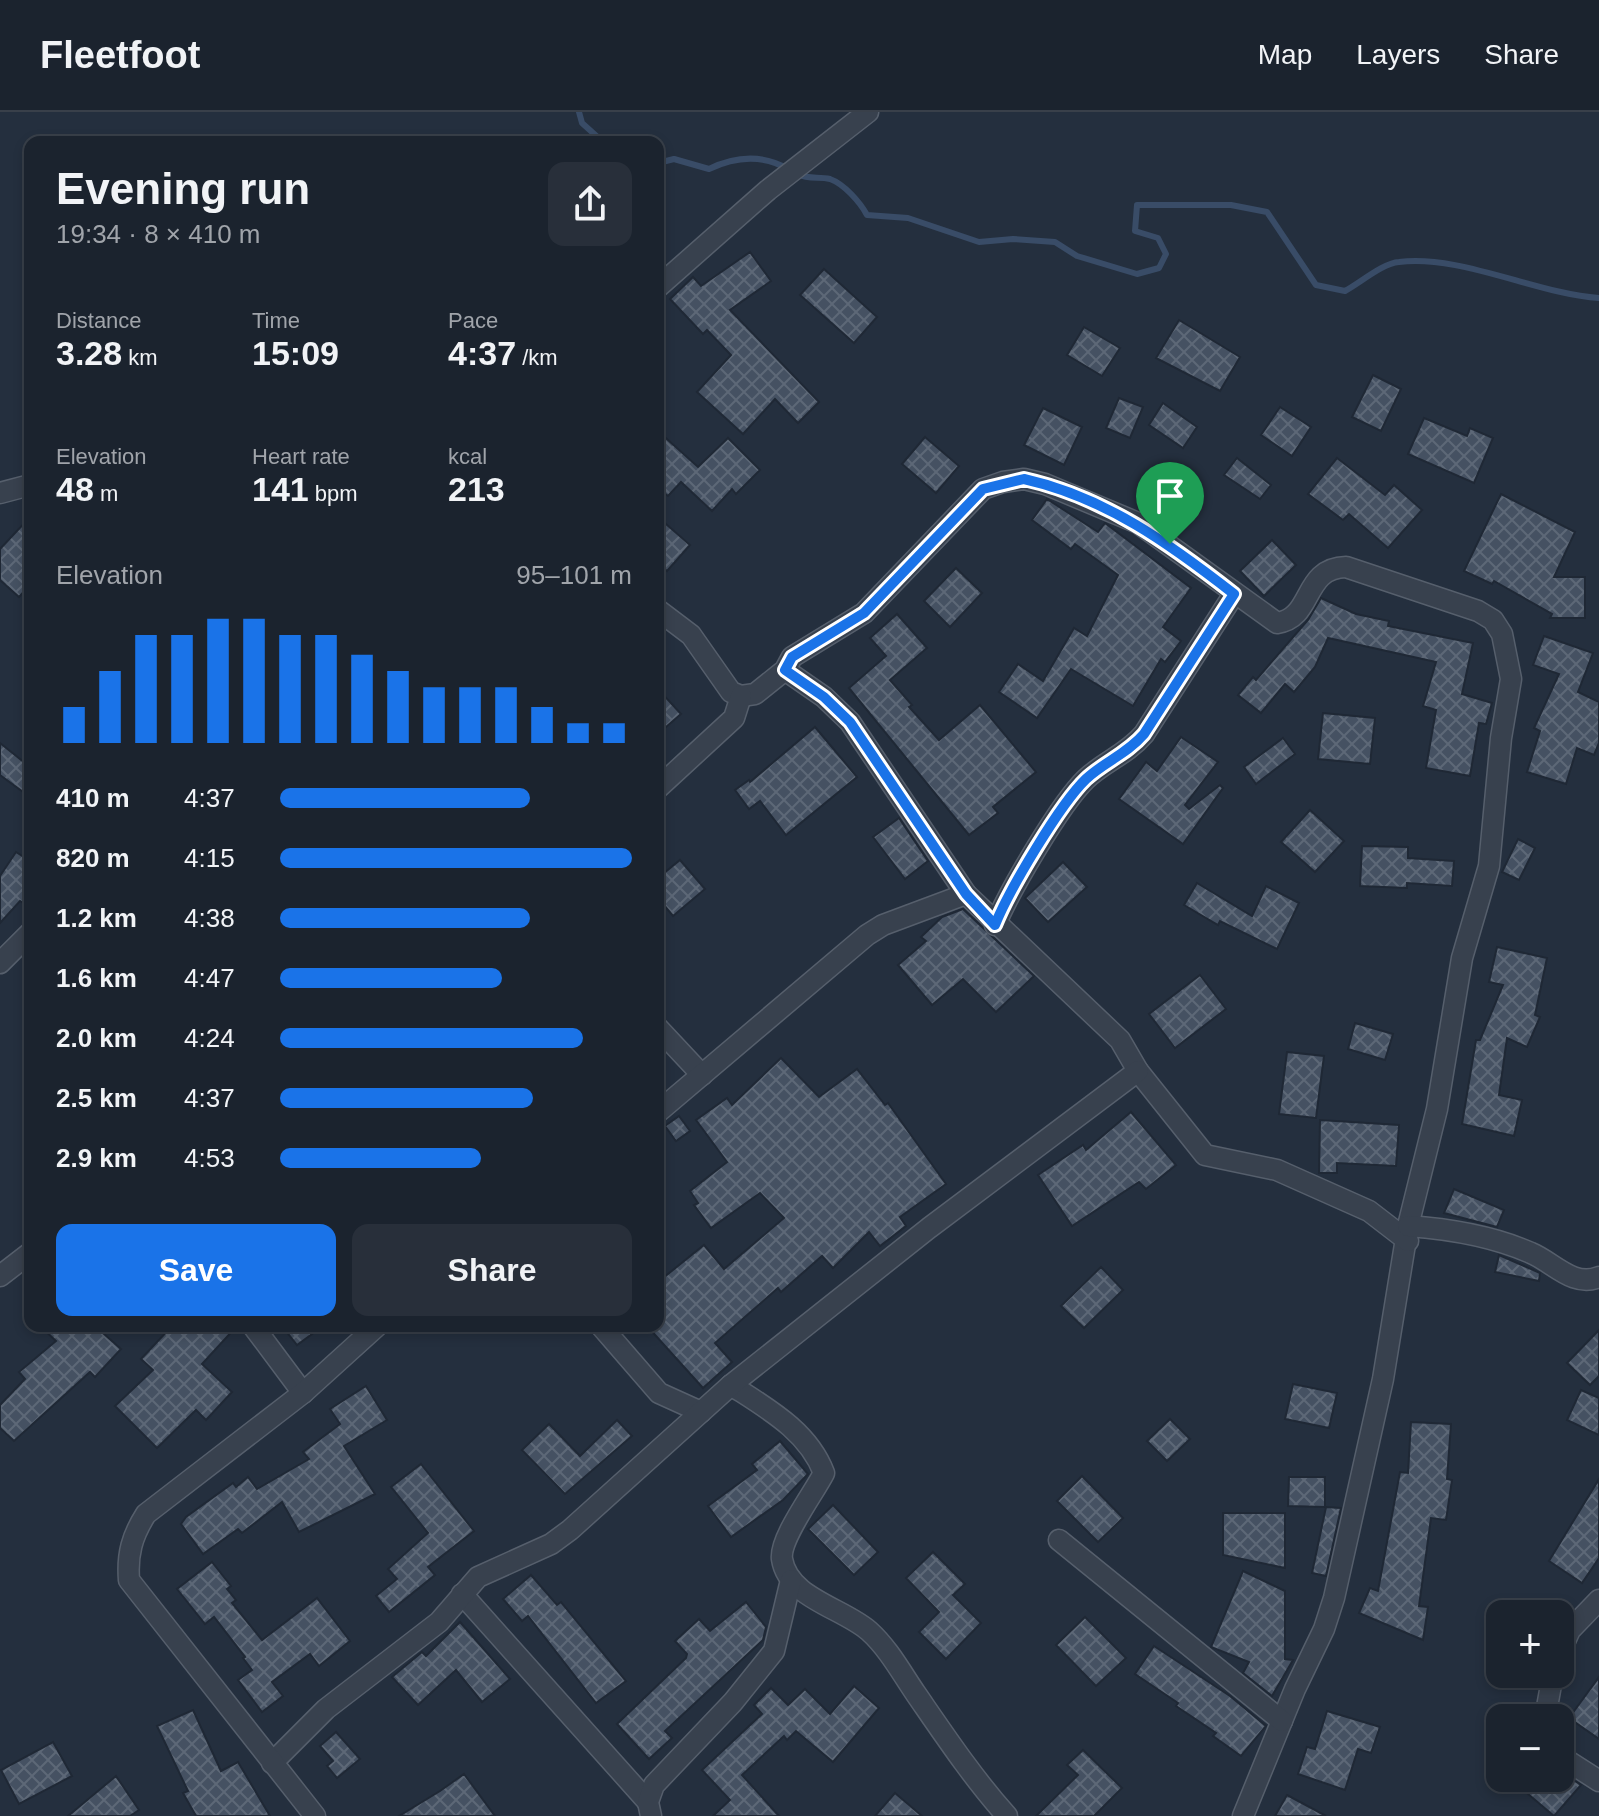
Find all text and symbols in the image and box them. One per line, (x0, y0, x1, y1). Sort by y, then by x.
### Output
text: Fleetfoot (40, 34, 200, 76)
text: Map (1258, 39, 1312, 70)
text: Layers (1356, 39, 1440, 70)
text: Share (1484, 39, 1559, 70)
button: share (548, 162, 632, 246)
text: Evening run (56, 164, 310, 213)
text: 19:34 · 8 × 410 m (56, 219, 261, 249)
text: Distance (56, 308, 142, 333)
text: Time (252, 308, 300, 333)
text: Pace (448, 308, 498, 333)
text: 3.28 (56, 334, 122, 372)
text: 15:09 (252, 334, 339, 372)
text: 4:37 (448, 334, 516, 372)
text: km (122, 345, 158, 370)
text: /km (516, 345, 558, 370)
text: Elevation (56, 444, 147, 469)
text: Heart rate (252, 444, 350, 469)
text: kcal (448, 444, 487, 469)
pin (1136, 462, 1204, 544)
text: 48 (56, 470, 94, 508)
text: 141 (252, 470, 309, 508)
text: 213 (448, 470, 505, 508)
icon: arrive (1148, 474, 1192, 518)
text: m (94, 481, 118, 506)
text: bpm (309, 481, 358, 506)
text: Elevation (56, 560, 163, 590)
text: 95–101 m (516, 560, 632, 590)
text: 410 m (56, 783, 130, 813)
text: 4:37 (184, 783, 235, 813)
text: 820 m (56, 843, 130, 873)
text: 4:15 (184, 843, 235, 873)
text: 1.2 km (56, 903, 137, 933)
text: 4:38 (184, 903, 235, 933)
text: 1.6 km (56, 963, 137, 993)
text: 4:47 (184, 963, 235, 993)
text: 2.0 km (56, 1023, 137, 1053)
text: 4:24 (184, 1023, 235, 1053)
text: 2.5 km (56, 1083, 137, 1113)
text: 4:37 (184, 1083, 235, 1113)
text: 2.9 km (56, 1143, 137, 1173)
text: 4:53 (184, 1143, 235, 1173)
button: Save (56, 1224, 336, 1316)
button: Share (352, 1224, 632, 1316)
map controls (1486, 1600, 1574, 1792)
button: + (1486, 1600, 1574, 1688)
button: − (1486, 1704, 1574, 1792)

